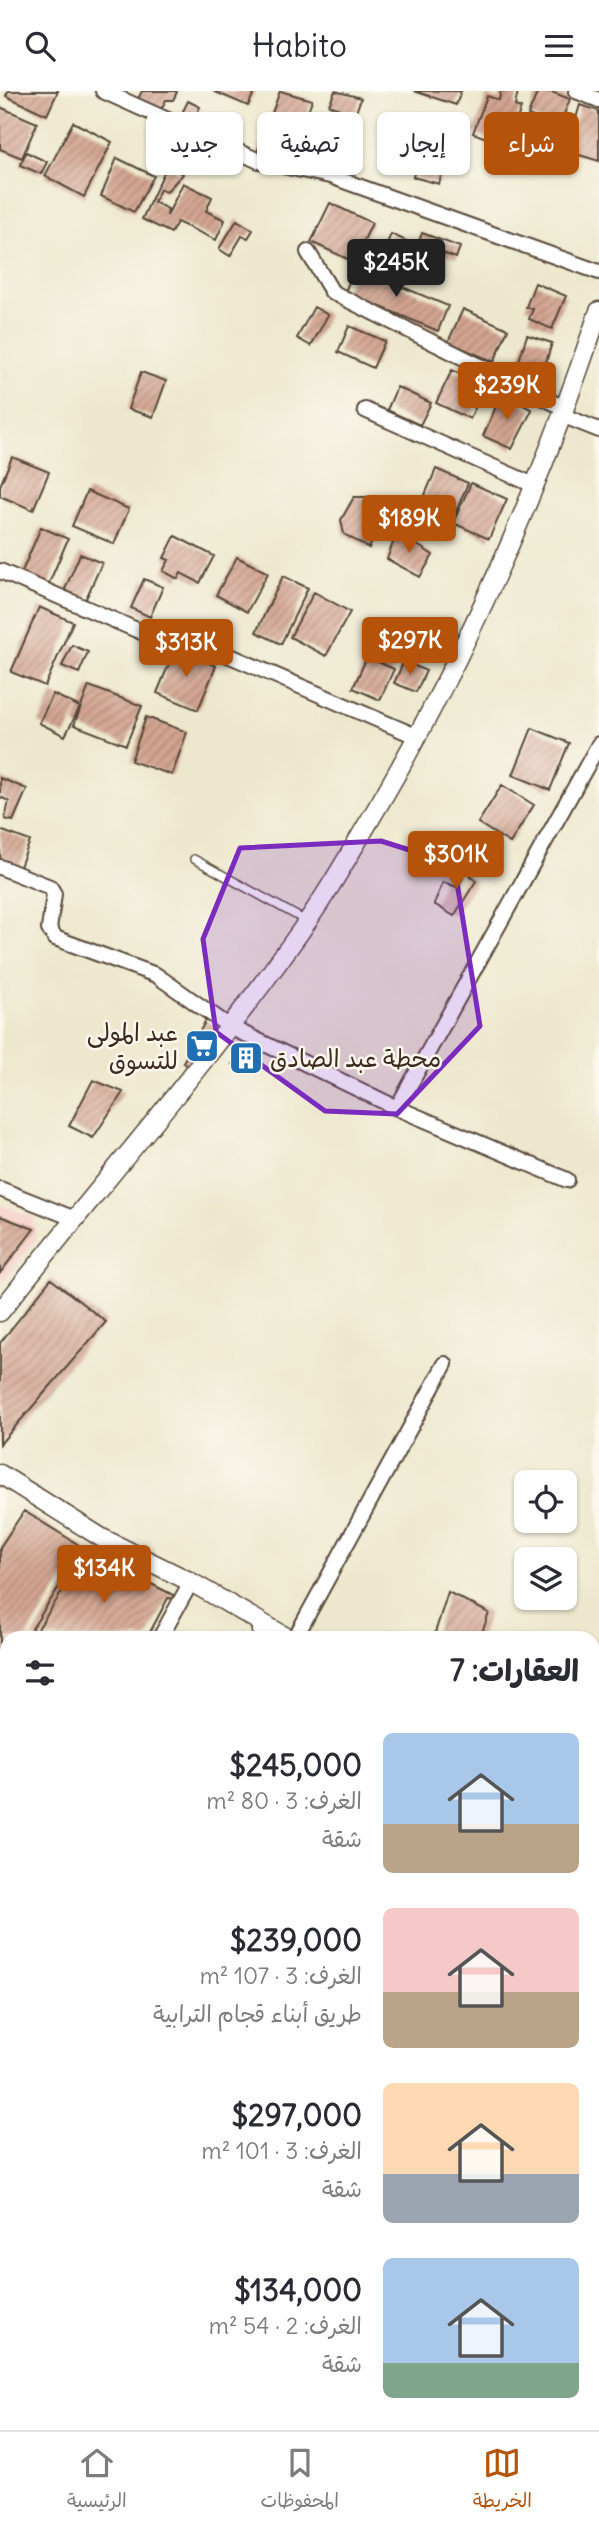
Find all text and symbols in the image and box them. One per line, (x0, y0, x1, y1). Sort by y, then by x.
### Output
text: Habito (252, 25, 347, 66)
icon: search (21, 27, 59, 65)
icon: menu (540, 27, 578, 65)
chip: جديد (146, 112, 243, 175)
chip: تصفية (257, 112, 363, 175)
chip: إيجار (377, 112, 470, 175)
chip: شراء (484, 112, 579, 175)
pin: $245K (347, 239, 445, 299)
text: $245K (363, 247, 429, 276)
pin: $239K (458, 363, 556, 422)
text: $239K (474, 370, 540, 399)
pin: $189K (360, 496, 458, 555)
text: $189K (378, 503, 440, 532)
pin: $297K (361, 617, 459, 677)
pin: $313K (137, 619, 235, 679)
text: $297K (378, 625, 442, 654)
text: $313K (155, 627, 217, 656)
pin: $301K (407, 831, 505, 891)
text: $301K (424, 839, 488, 868)
place label: عبد المولى للتسوق (87, 1017, 178, 1077)
supermarket icon: عبد المولى للتسوق (183, 1027, 221, 1065)
building icon: محطة عبد الصادق (227, 1039, 265, 1077)
place label: محطة عبد الصادق (270, 1043, 441, 1073)
map controls (514, 1470, 577, 1610)
button: locate (514, 1470, 577, 1533)
pin: $134K (55, 1545, 153, 1605)
button: layers (514, 1547, 577, 1610)
text: $134K (73, 1553, 135, 1582)
text: العقارات: 7 (450, 1651, 579, 1689)
icon: filters (21, 1654, 59, 1692)
text: $245,000 (229, 1746, 362, 1784)
icon: home (439, 1761, 523, 1845)
text: الغرف: 3 · 80 m² (206, 1786, 362, 1815)
text: شقة (322, 1824, 362, 1853)
text: $239,000 (230, 1921, 362, 1959)
icon: home (439, 1936, 523, 2020)
text: الغرف: 3 · 107 m² (200, 1961, 362, 1990)
text: طريق أبناء قجام الترابية (153, 1999, 362, 2028)
text: $297,000 (231, 2096, 362, 2134)
icon: home (439, 2111, 523, 2195)
text: الغرف: 3 · 101 m² (201, 2136, 362, 2165)
text: شقة (322, 2174, 362, 2203)
text: $134,000 (234, 2271, 362, 2309)
icon: home (439, 2286, 523, 2370)
text: الغرف: 2 · 54 m² (209, 2311, 362, 2340)
text: شقة (322, 2349, 362, 2378)
tab: الرئيسية (67, 2444, 127, 2517)
tab: المحفوظات (261, 2444, 339, 2517)
tab: الخريطة (473, 2444, 532, 2517)

